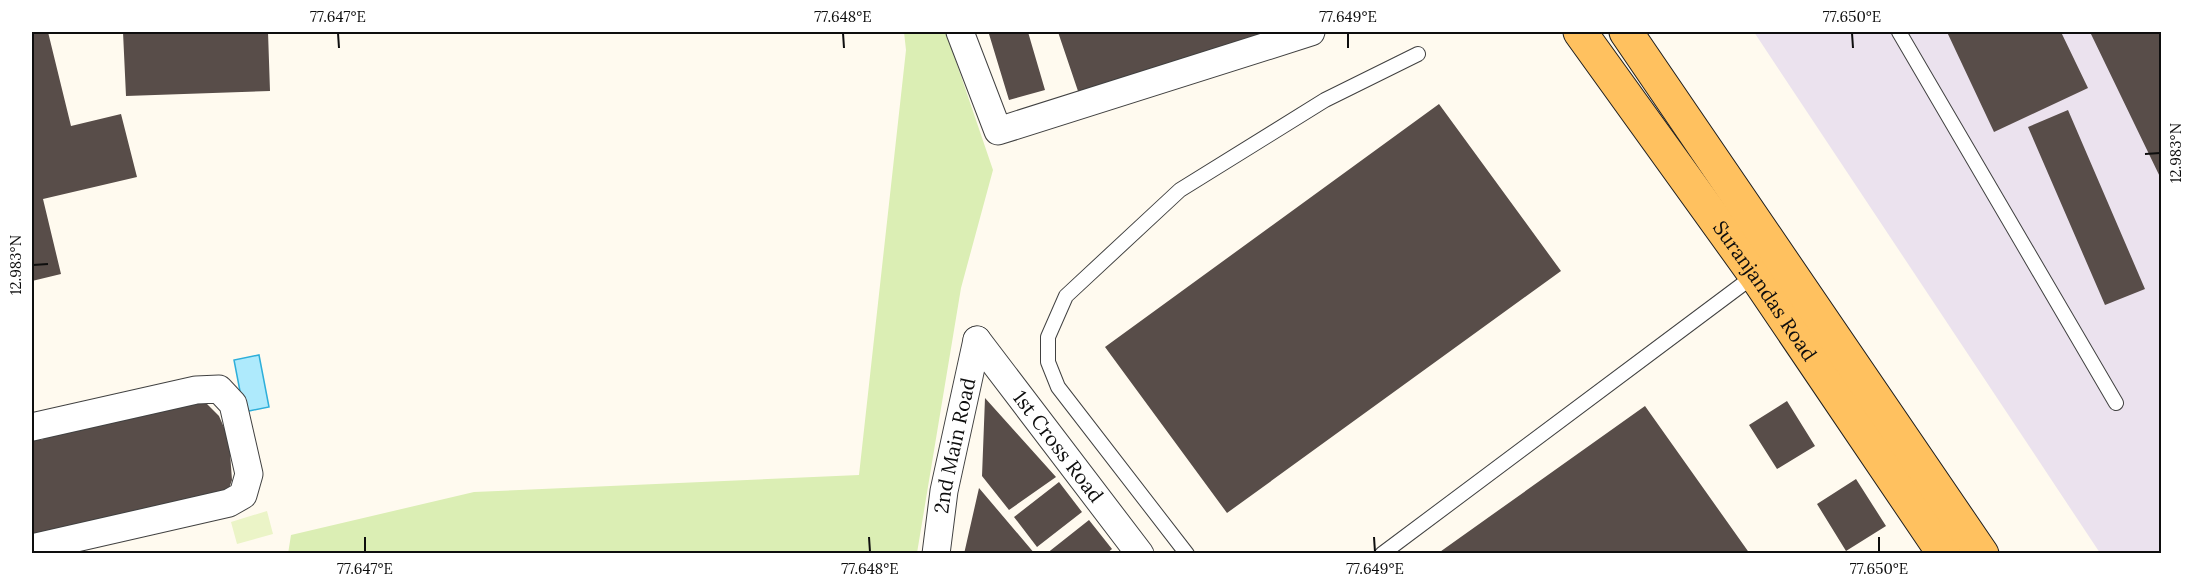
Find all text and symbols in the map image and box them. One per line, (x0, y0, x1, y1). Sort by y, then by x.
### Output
text: 77.647°E (310, 7, 366, 26)
text: 77.648°E (814, 7, 872, 26)
text: 77.649°E (1319, 7, 1377, 26)
text: 77.650°E (1823, 7, 1881, 26)
text: 12.983°N (2166, 123, 2185, 183)
street label: Suranjandas Road (1708, 215, 1822, 365)
text: 12.983°N (6, 235, 25, 295)
street label: 2nd Main Road (928, 375, 980, 515)
street label: 1st Cross Road (1008, 385, 1109, 507)
text: 77.647°E (337, 559, 393, 578)
text: 77.648°E (841, 559, 899, 578)
text: 77.649°E (1346, 559, 1404, 578)
text: 77.650°E (1850, 559, 1908, 578)

